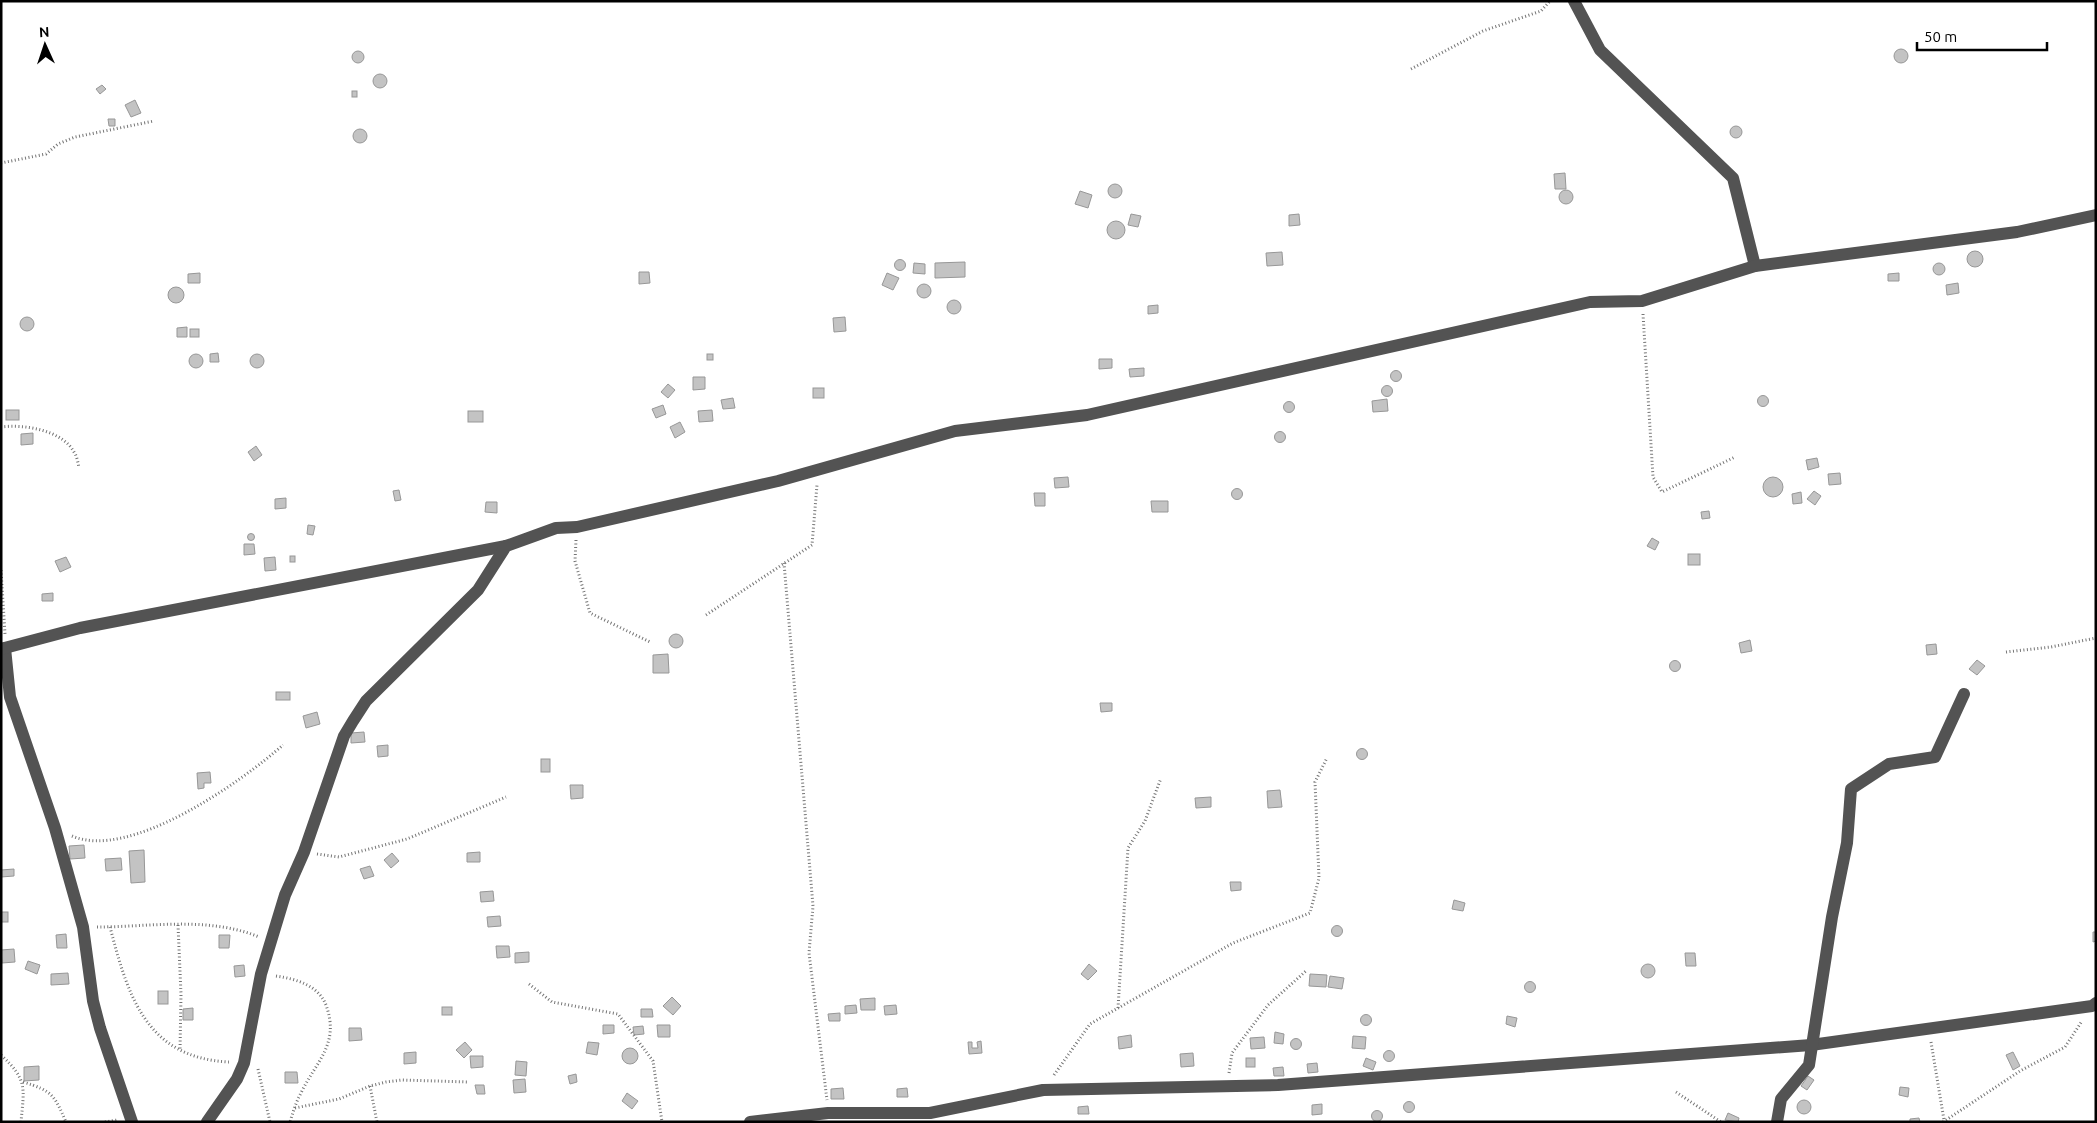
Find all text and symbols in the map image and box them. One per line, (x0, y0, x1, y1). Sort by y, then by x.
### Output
north arrow (20, 20, 70, 70)
scale bar (1917, 20, 2047, 52)
text: N (39, 24, 50, 40)
text: 50 m (1924, 28, 1957, 45)

